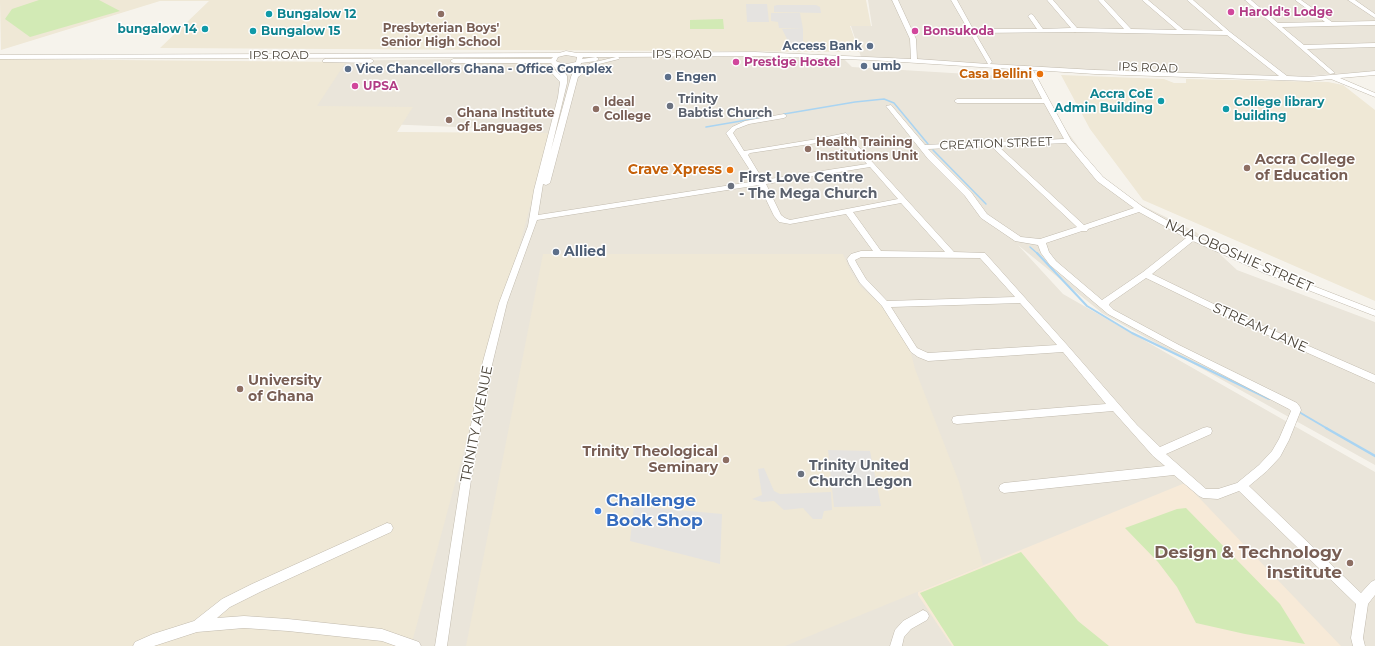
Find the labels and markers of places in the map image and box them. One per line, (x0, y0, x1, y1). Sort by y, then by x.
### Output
place label: Harold's Lodge (1239, 5, 1333, 19)
place label: Bungalow 12 (277, 7, 356, 21)
marker: Harold's Lodge (1226, 7, 1236, 17)
marker: Bungalow 12 (264, 9, 274, 19)
marker: Presbyterian Boys' Senior High School (436, 9, 446, 19)
place label: Presbyterian Boys' Senior High School (381, 21, 501, 49)
place label: bungalow 14 (117, 22, 197, 36)
marker: bungalow 14 (200, 24, 210, 34)
place label: Bungalow 15 (261, 24, 340, 38)
place label: Bonsukoda (923, 24, 994, 38)
marker: Bungalow 15 (248, 26, 258, 36)
marker: Bonsukoda (910, 26, 920, 36)
place label: Access Bank (782, 39, 862, 53)
marker: Access Bank (865, 41, 875, 51)
place label: Prestige Hostel (744, 55, 840, 69)
marker: Prestige Hostel (731, 57, 741, 67)
place label: umb (872, 59, 901, 73)
marker: umb (859, 61, 869, 71)
place label: Vice Chancellors Ghana - Office Complex (356, 62, 612, 76)
marker: Vice Chancellors Ghana - Office Complex (343, 64, 353, 74)
place label: Casa Bellini (959, 67, 1032, 81)
marker: Casa Bellini (1035, 69, 1045, 79)
place label: Engen (676, 70, 717, 84)
marker: Engen (663, 72, 673, 82)
place label: UPSA (363, 79, 398, 93)
marker: UPSA (350, 81, 360, 91)
place label: Accra CoE Admin Building (1054, 87, 1153, 115)
place label: Trinity Babtist Church (678, 92, 772, 120)
place label: Ideal College (604, 95, 651, 123)
place label: College library building (1234, 95, 1324, 123)
marker: Accra CoE Admin Building (1156, 96, 1166, 106)
marker: Trinity Babtist Church (665, 101, 675, 111)
marker: Ideal College (591, 104, 601, 114)
marker: College library building (1221, 104, 1231, 114)
place label: Ghana Institute of Languages (457, 106, 555, 134)
marker: Ghana Institute of Languages (444, 115, 454, 125)
place label: Health Training Institutions Unit (816, 135, 918, 163)
marker: Health Training Institutions Unit (803, 144, 813, 154)
place label: Accra College of Education (1255, 152, 1355, 184)
place label: Crave Xpress (628, 162, 722, 178)
marker: Accra College of Education (1242, 163, 1252, 173)
marker: Crave Xpress (725, 165, 735, 175)
place label: First Love Centre - The Mega Church (739, 170, 877, 202)
marker: First Love Centre - The Mega Church (726, 181, 736, 191)
place label: Allied (564, 244, 606, 260)
marker: Allied (551, 247, 561, 257)
place label: University of Ghana (248, 373, 322, 406)
marker: University of Ghana (235, 384, 245, 394)
place label: Trinity Theological Seminary (582, 444, 718, 476)
marker: Trinity Theological Seminary (721, 455, 731, 465)
place label: Trinity United Church Legon (809, 458, 912, 490)
marker: Trinity United Church Legon (796, 469, 806, 479)
place label: Challenge Book Shop (606, 491, 703, 531)
marker: Challenge Book Shop (593, 506, 603, 516)
place label: Design & Technology institute (1154, 543, 1342, 583)
marker: Design & Technology institute (1345, 558, 1355, 568)

